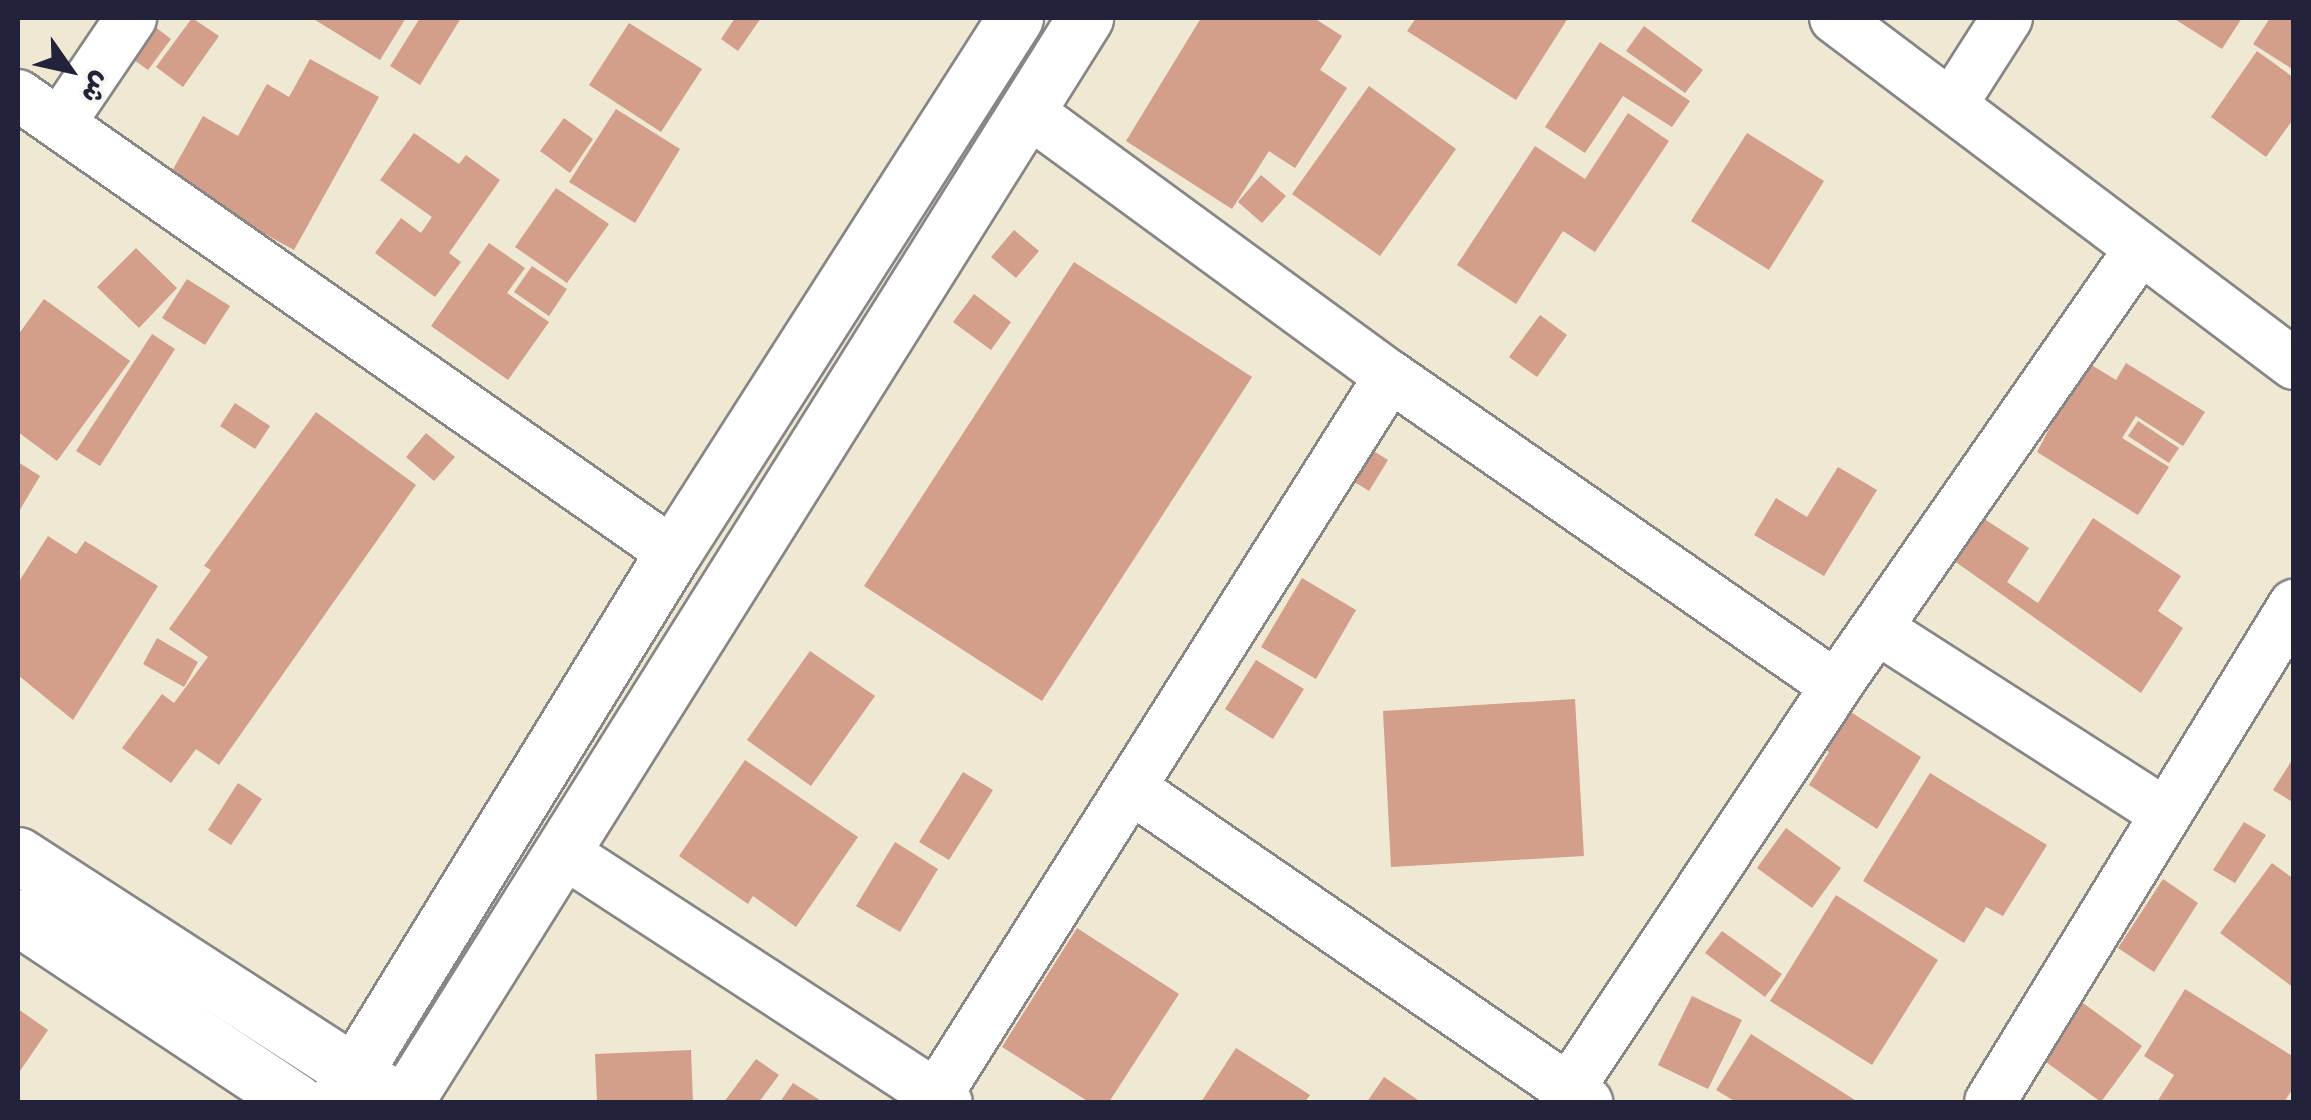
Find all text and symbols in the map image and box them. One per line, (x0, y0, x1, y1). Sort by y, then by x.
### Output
north arrow (20, 20, 120, 120)
text: ش (71, 64, 119, 110)

